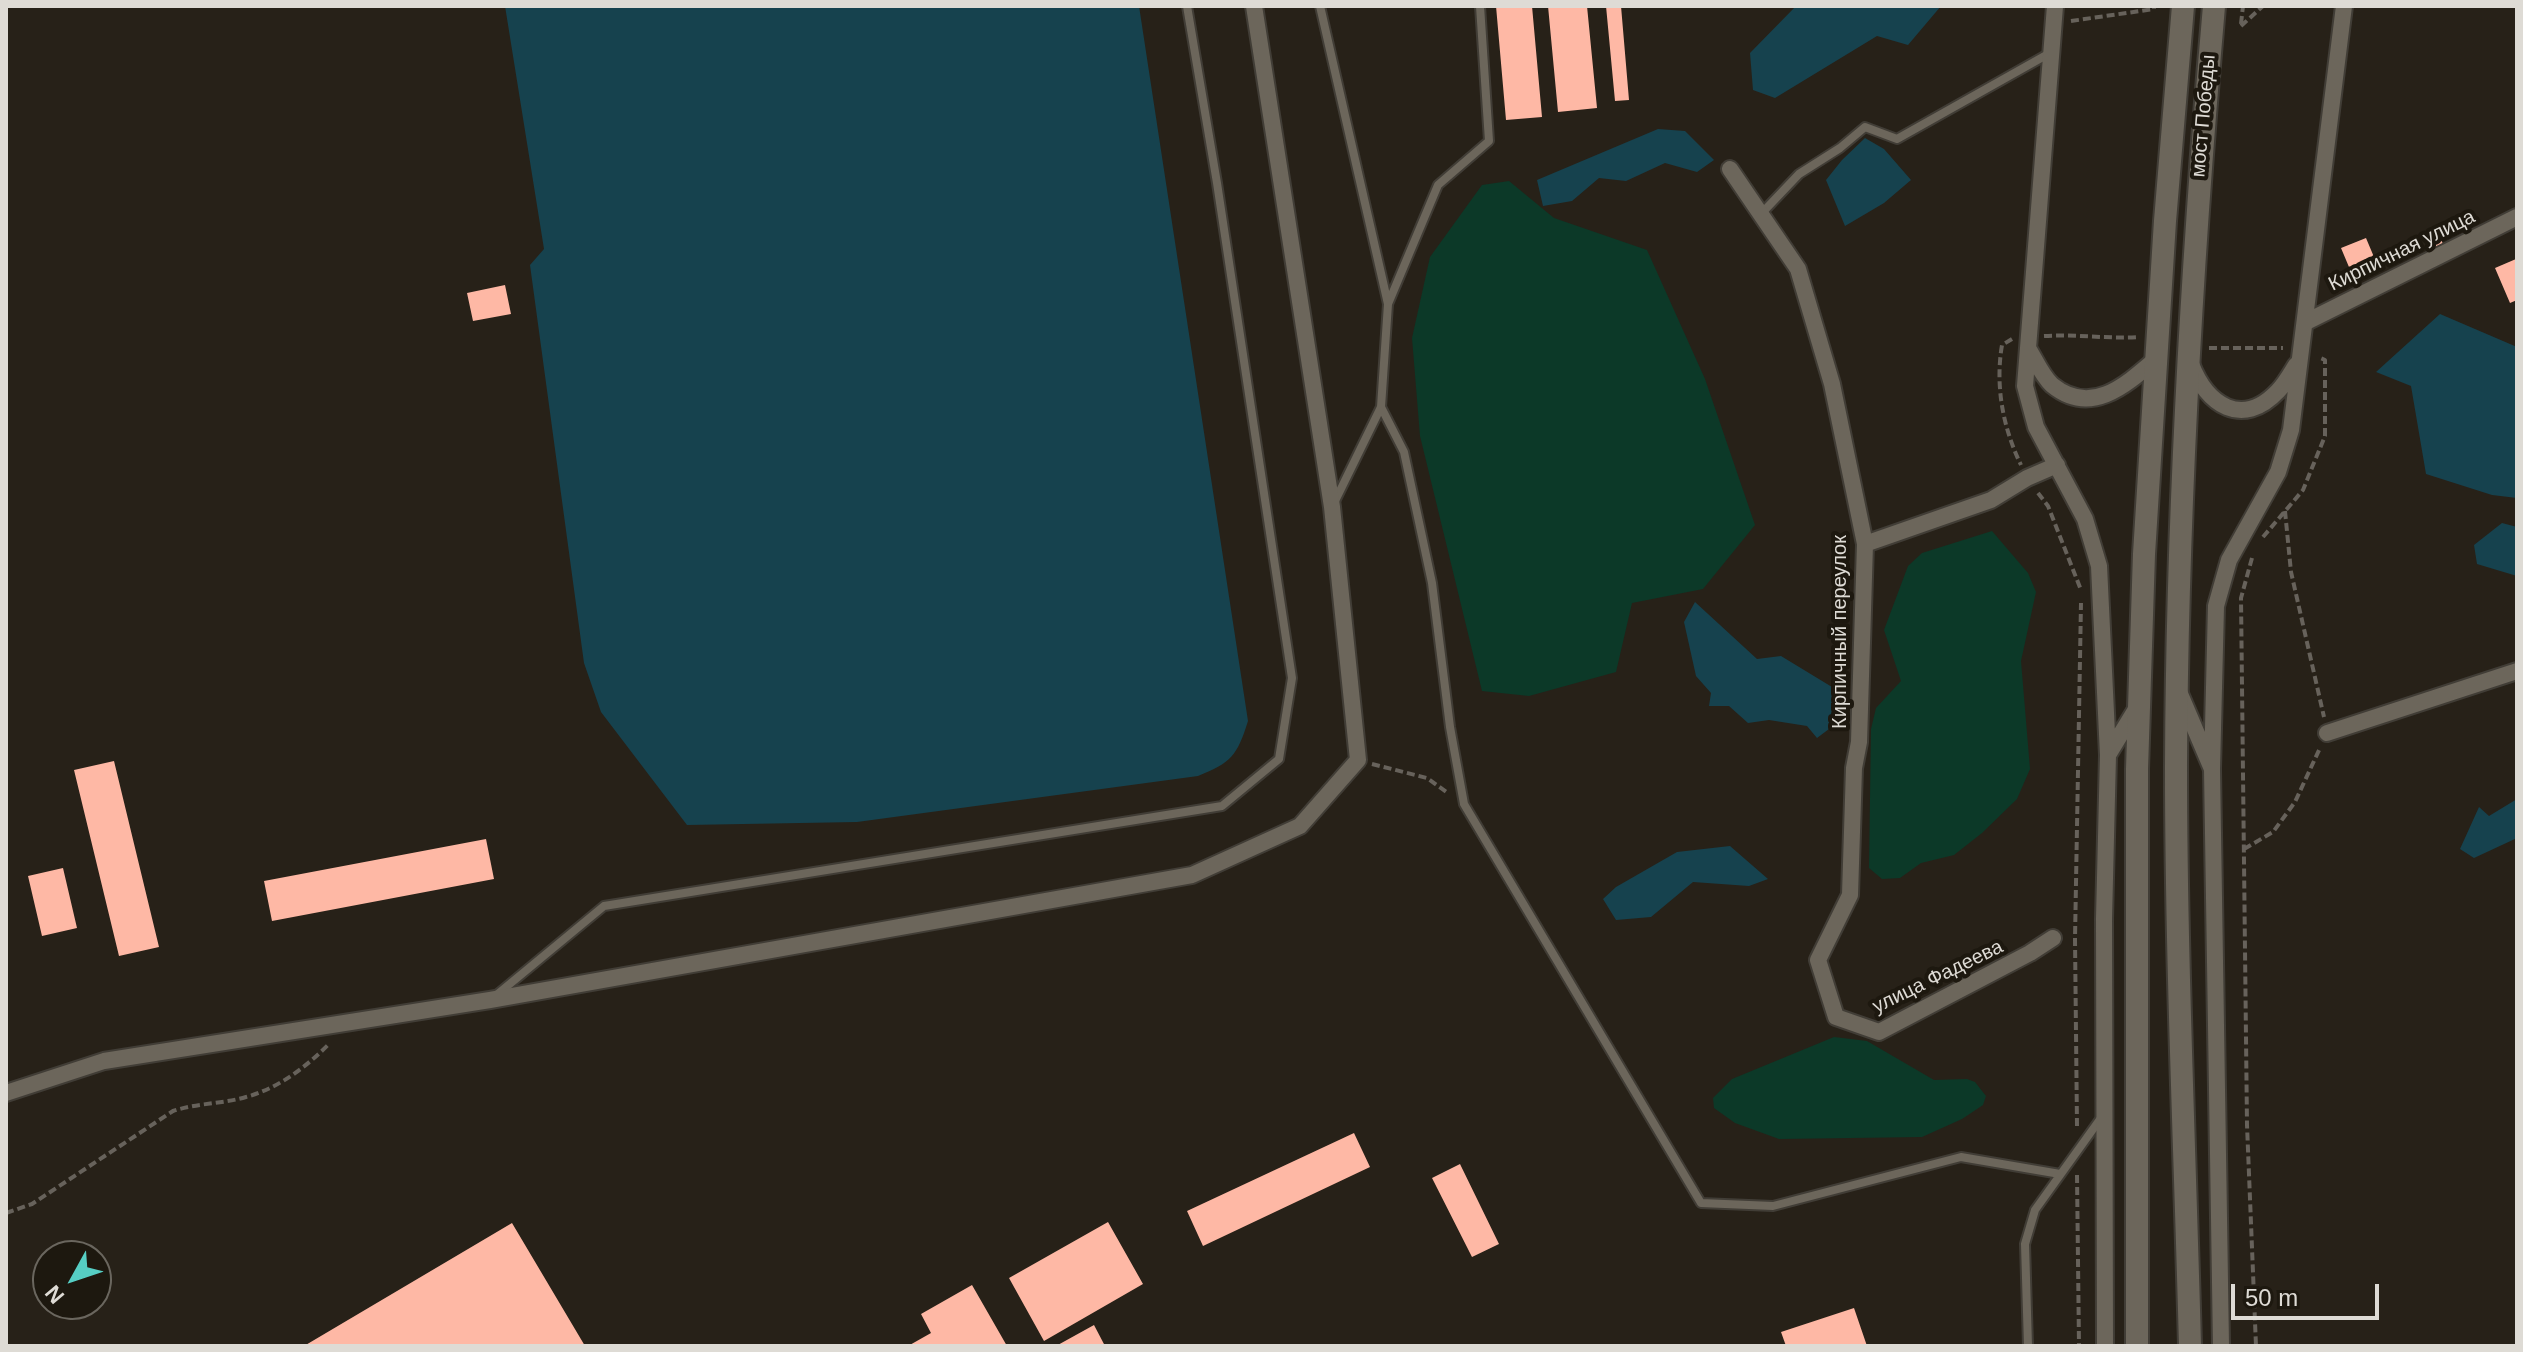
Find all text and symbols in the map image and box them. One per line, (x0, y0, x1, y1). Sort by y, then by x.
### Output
street label: мост Победы (2187, 54, 2221, 178)
street label: Кирпичная улица (2325, 205, 2479, 297)
street label: Кирпичный переулок (1828, 535, 1852, 729)
street label: улица Фадеева (1869, 935, 2007, 1019)
north arrow (32, 1240, 112, 1320)
scale bar (2235, 1268, 2383, 1318)
text: N (40, 1280, 69, 1309)
text: 50 m (2245, 1284, 2298, 1311)

